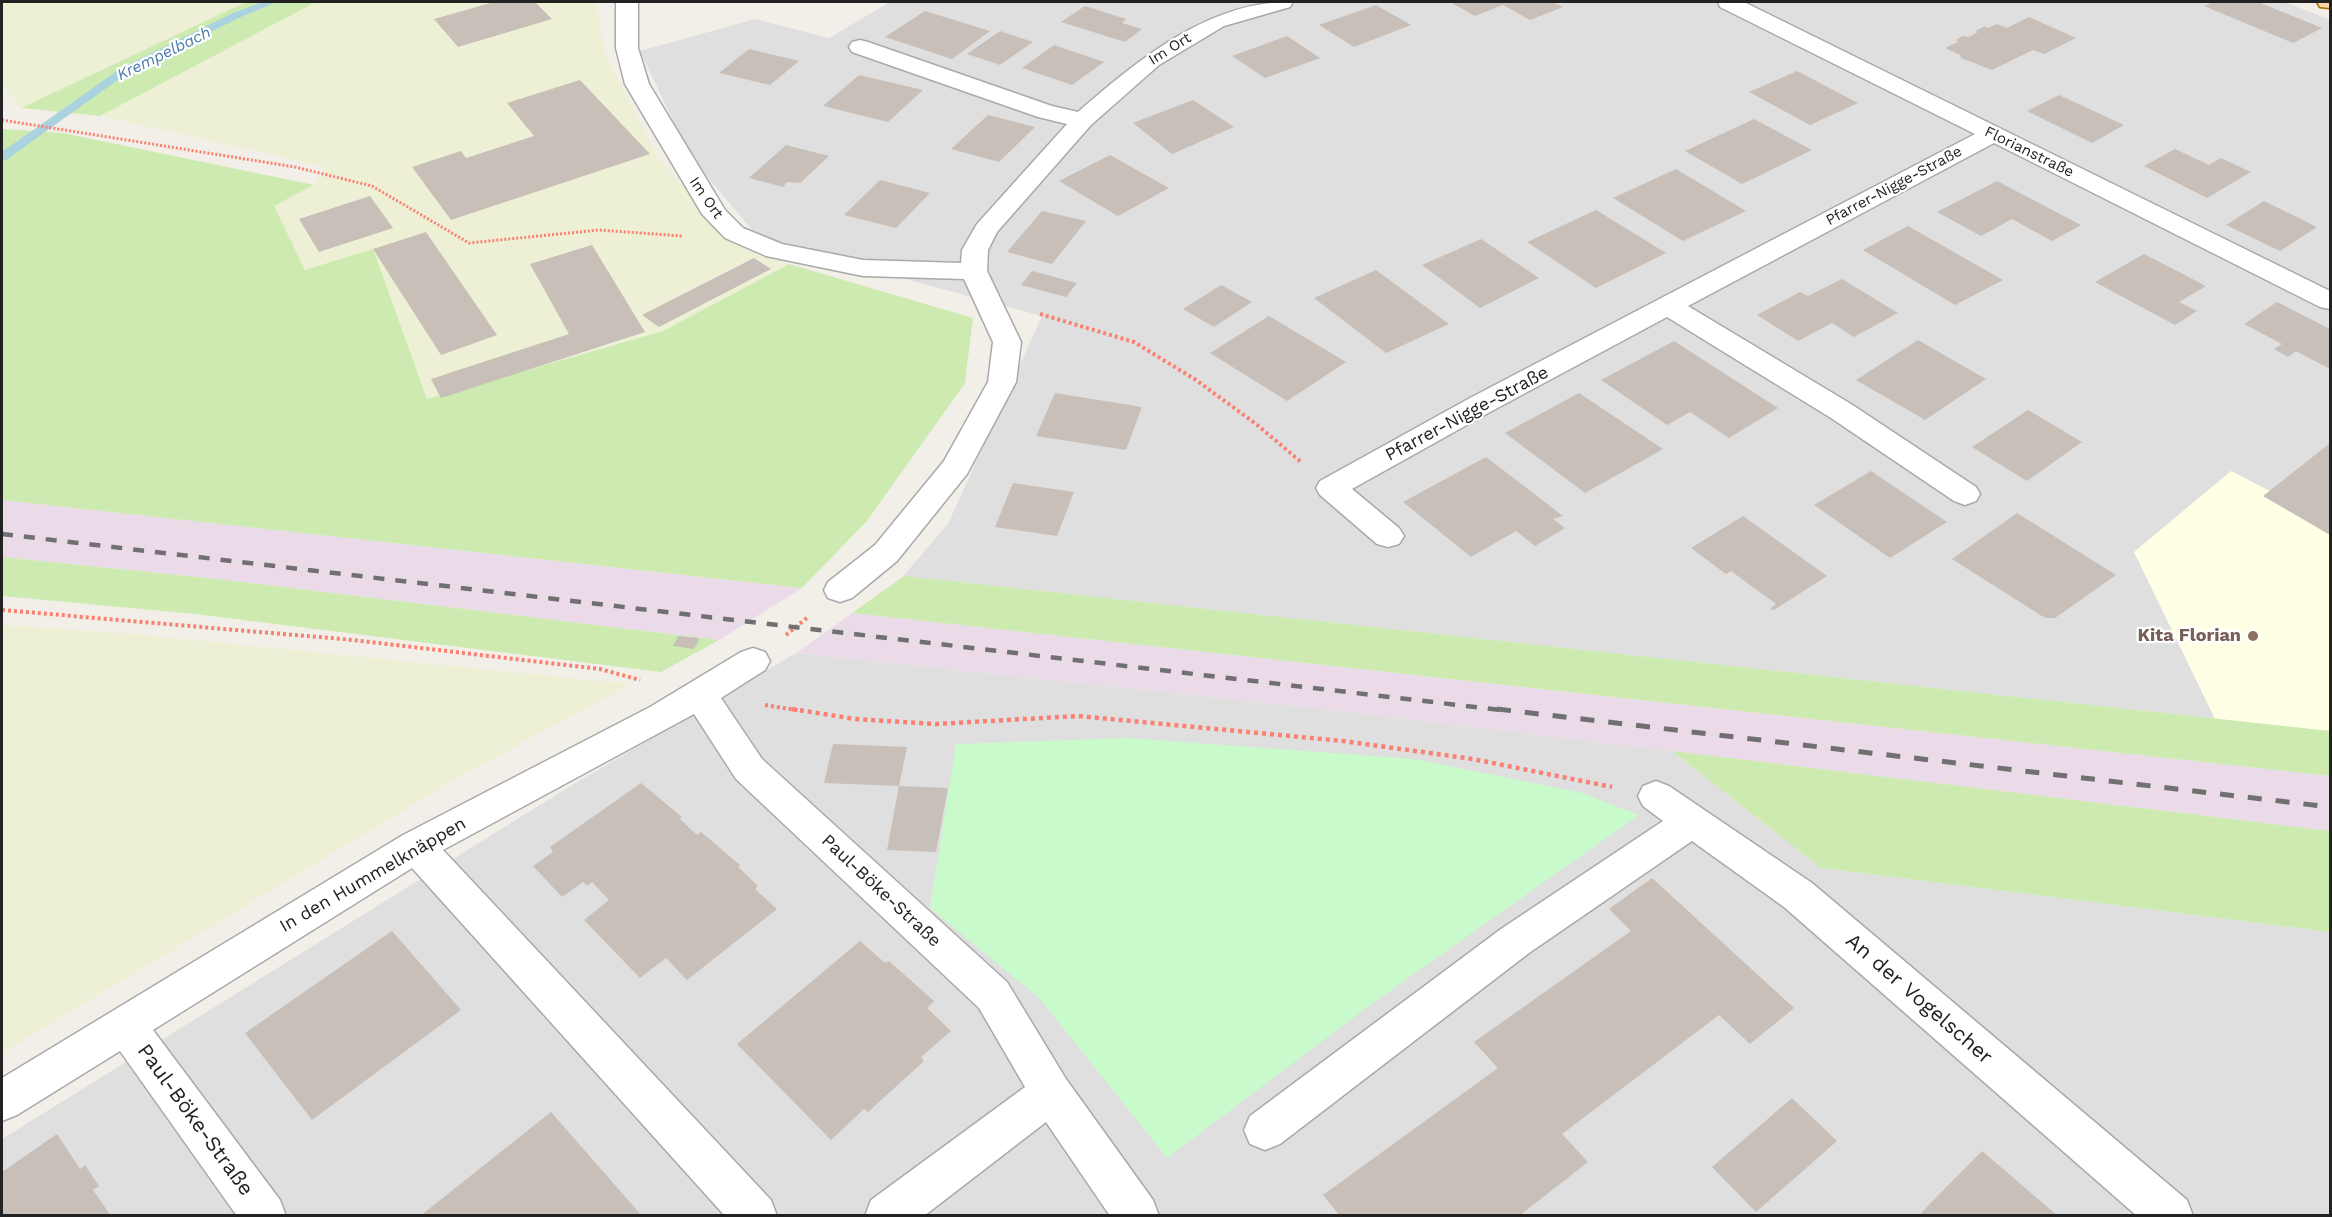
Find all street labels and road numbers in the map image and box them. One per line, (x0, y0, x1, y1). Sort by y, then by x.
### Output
street label: Im Ort (1145, 29, 1195, 69)
street label: Florianstraße (1981, 123, 2077, 181)
street label: Pfarrer-Nigge-Straße (1823, 142, 1965, 230)
street label: Im Ort (685, 174, 727, 222)
street label: Pfarrer-Nigge-Straße (1382, 362, 1552, 466)
street label: In den Hummelknäppen (276, 813, 470, 937)
street label: Paul-Böke-Straße (817, 830, 945, 952)
street label: An der Vogelscher (1840, 928, 1998, 1070)
street label: Paul-Böke-Straße (131, 1039, 259, 1201)

